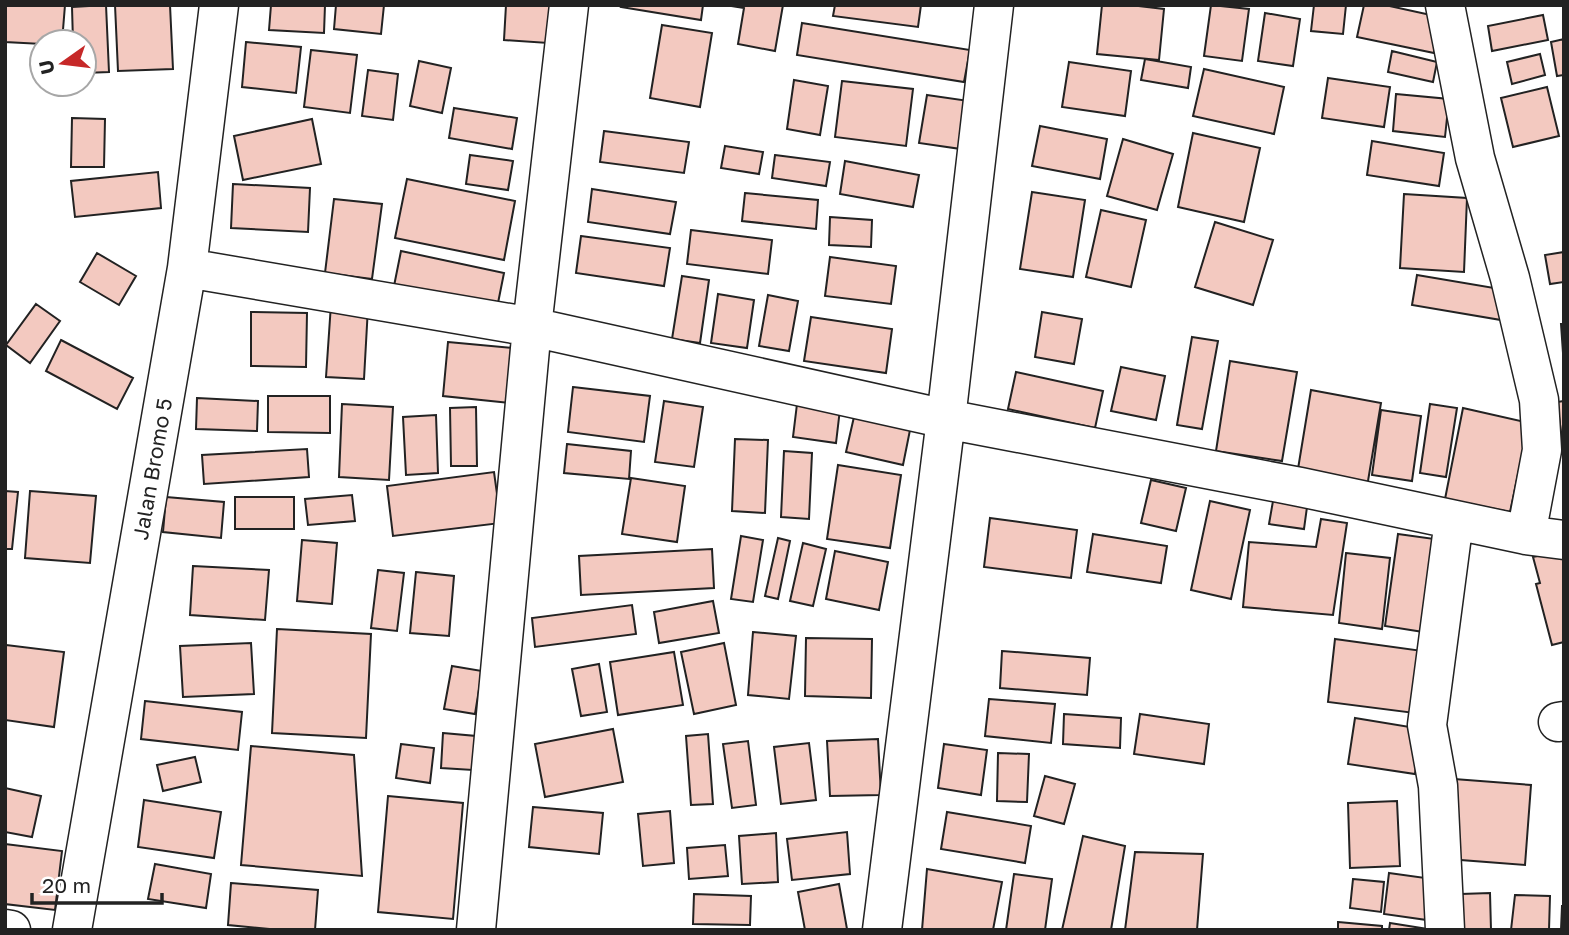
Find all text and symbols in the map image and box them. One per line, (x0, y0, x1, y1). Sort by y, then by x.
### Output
north arrow (28, 28, 98, 98)
text: U (33, 58, 59, 77)
street label: Jalan Bromo 5 (127, 396, 177, 542)
scale bar (32, 862, 161, 906)
text: 20 m (42, 872, 91, 898)

